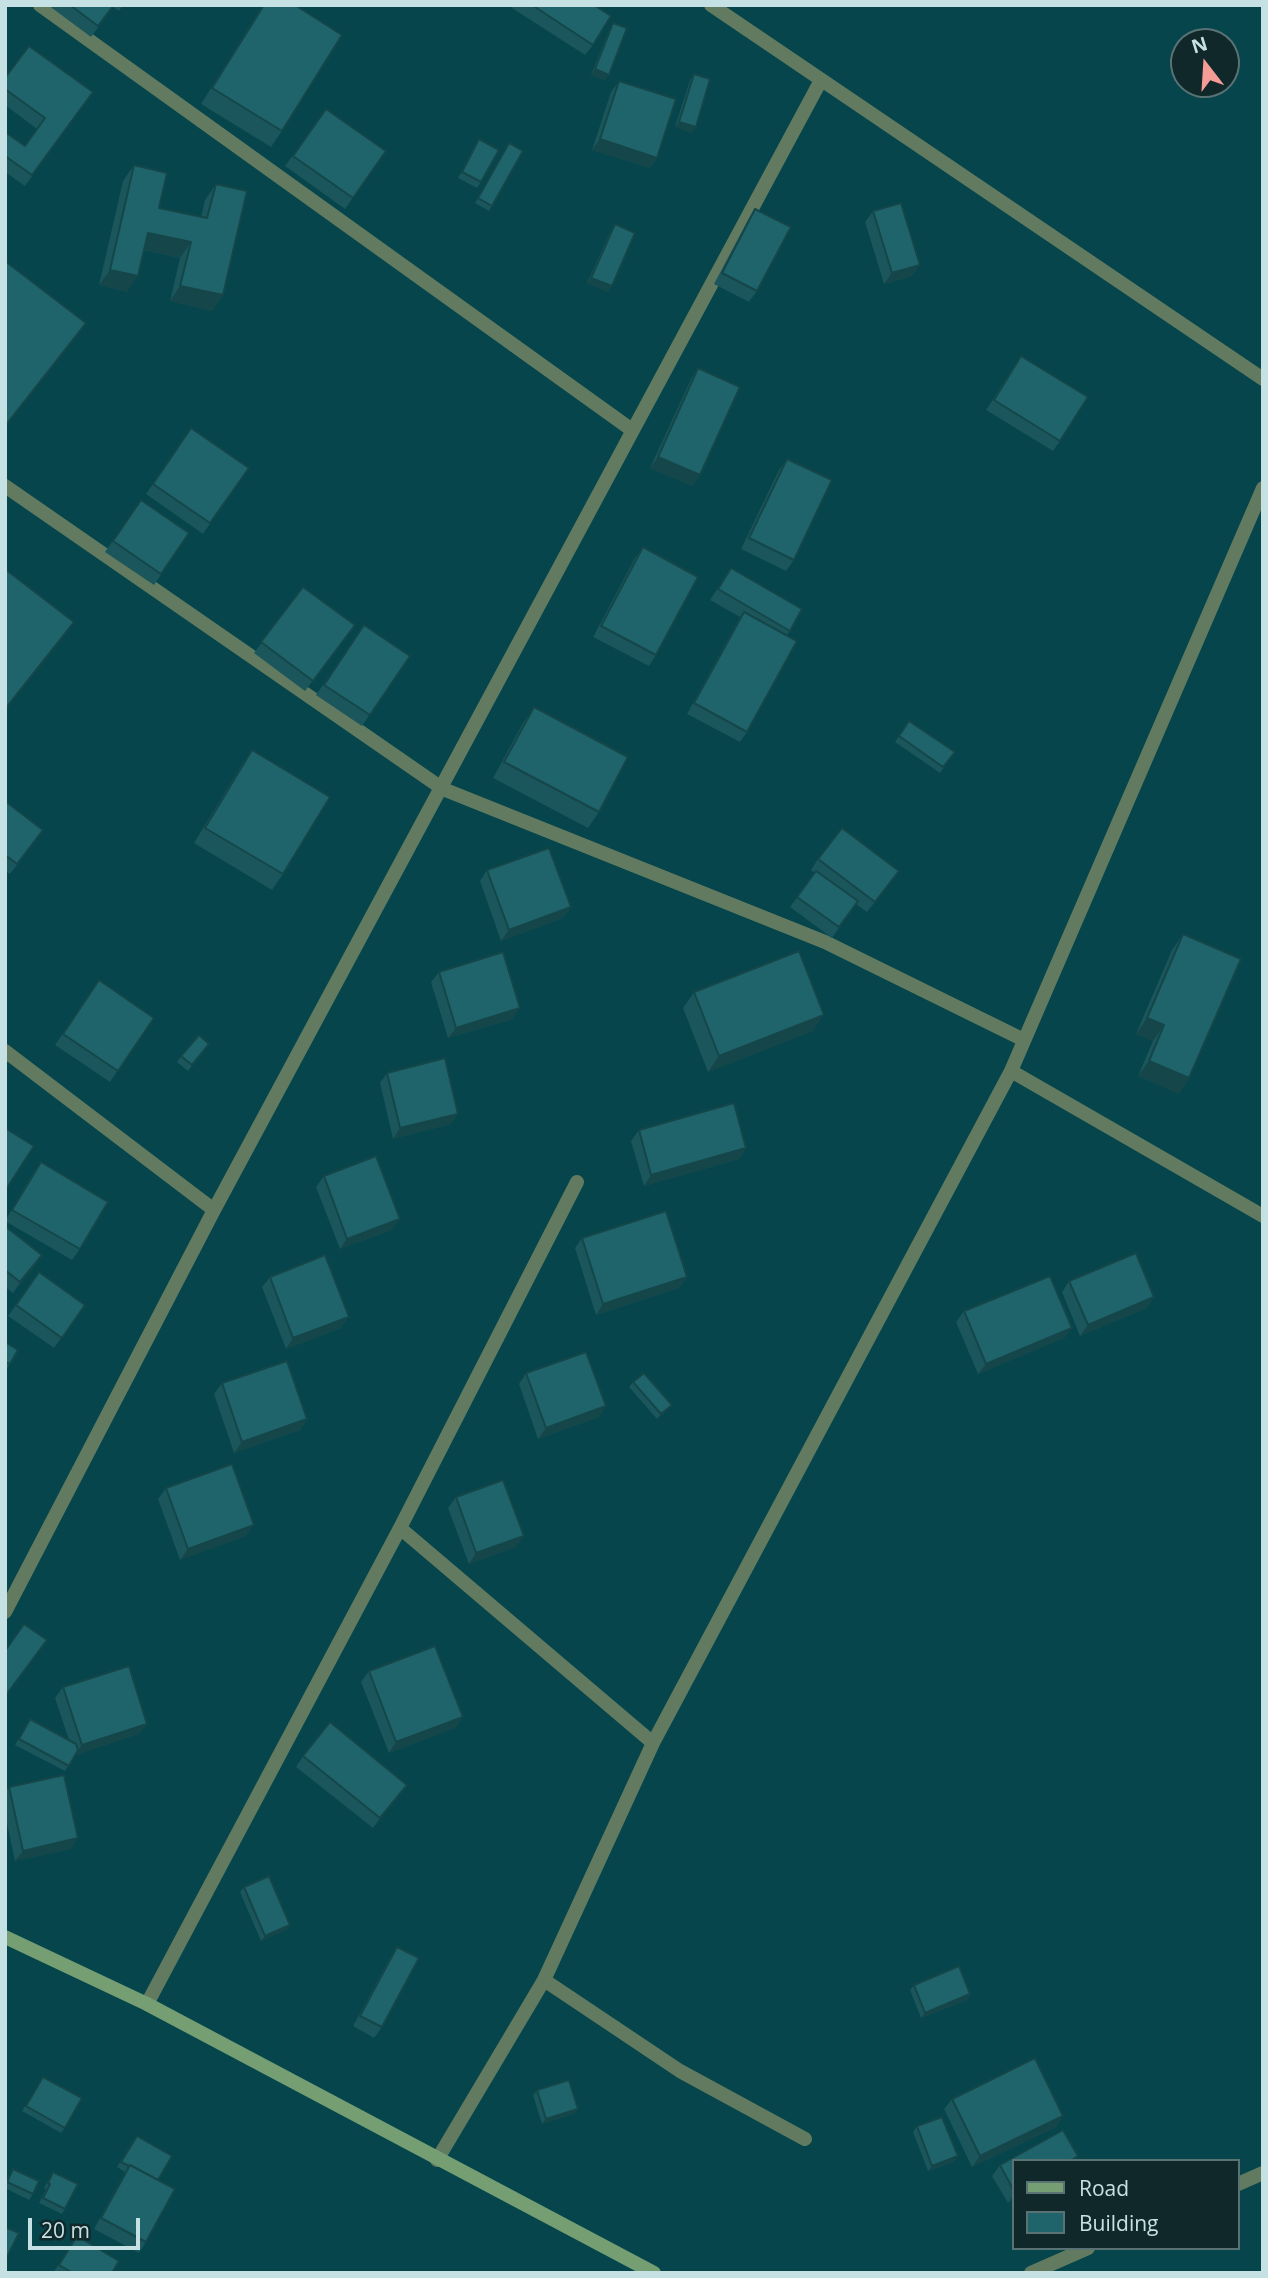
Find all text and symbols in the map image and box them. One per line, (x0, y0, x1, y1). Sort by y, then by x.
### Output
north arrow (1170, 28, 1240, 98)
text: N (1188, 30, 1211, 60)
legend (1012, 2159, 1240, 2250)
text: Road (1079, 2174, 1129, 2202)
scale bar (32, 2204, 144, 2248)
text: Building (1079, 2209, 1158, 2237)
text: 20 m (41, 2216, 90, 2244)

